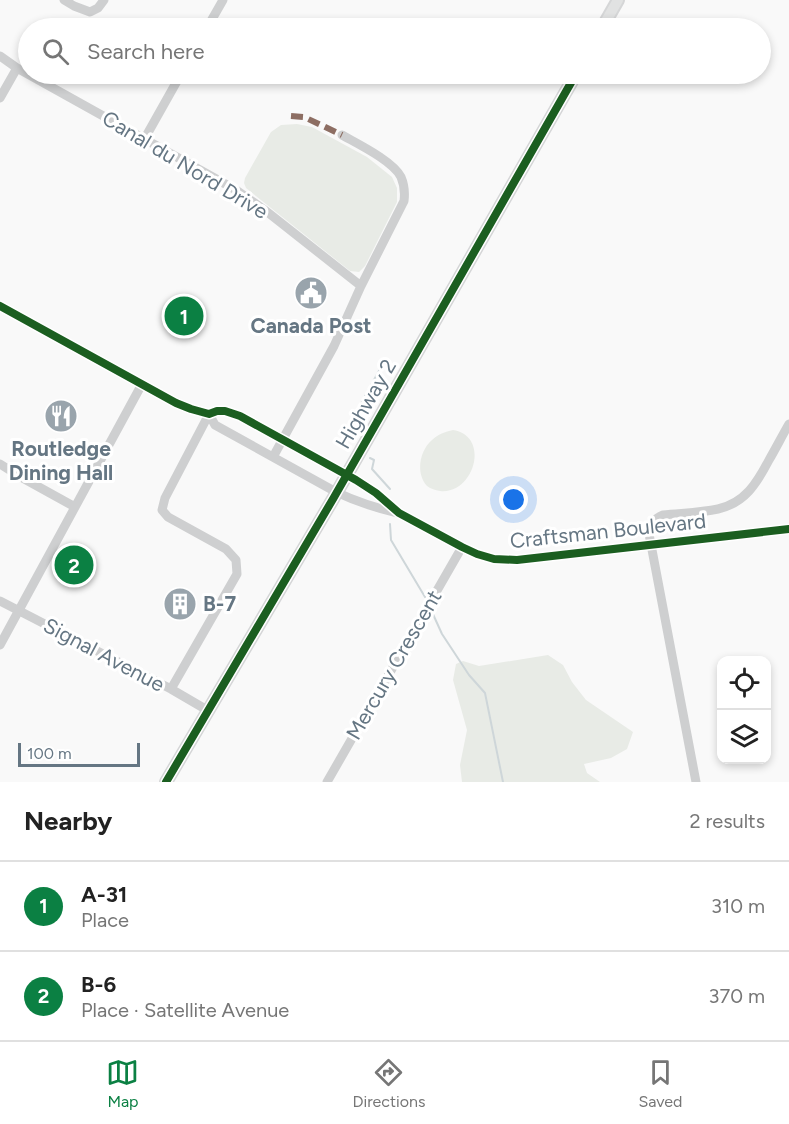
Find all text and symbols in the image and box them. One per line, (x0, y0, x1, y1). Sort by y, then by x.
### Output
search box (18, 18, 771, 84)
icon: search (39, 35, 72, 68)
text: Search here (87, 38, 205, 65)
street label: Canal du Nord Drive (98, 105, 273, 224)
public building icon: Canada Post (293, 275, 329, 311)
pin: 1 (164, 294, 204, 338)
place label: Canada Post (250, 313, 372, 338)
street label: Highway 2 (330, 355, 401, 453)
restaurant icon: Routledge Dining Hall (43, 398, 79, 434)
place label: Routledge Dining Hall (9, 436, 113, 485)
your location (499, 485, 528, 514)
street label: Craftsman Boulevard (509, 508, 707, 553)
pin: 2 (54, 542, 94, 588)
street label: Mercury Crescent (341, 585, 447, 744)
building icon: B-7 (162, 586, 198, 622)
place label: B-7 (203, 591, 236, 616)
street label: Signal Avenue (39, 612, 169, 697)
map controls (717, 656, 771, 764)
button: locate (717, 656, 771, 710)
button: layers (717, 710, 771, 764)
scale bar (18, 740, 140, 768)
text: 100 m (27, 744, 72, 763)
text: Nearby (24, 805, 112, 837)
text: 2 results (689, 809, 765, 833)
text: A-31 (81, 881, 127, 908)
text: 1 (39, 894, 48, 918)
text: 310 m (711, 894, 765, 918)
text: Place (81, 908, 129, 932)
text: B-6 (81, 971, 116, 998)
text: 2 (38, 984, 49, 1008)
text: 370 m (709, 984, 765, 1008)
text: Place · Satellite Avenue (81, 998, 289, 1022)
tab: Map (106, 1056, 139, 1111)
tab: Directions (352, 1056, 425, 1111)
tab: Saved (638, 1056, 683, 1111)

